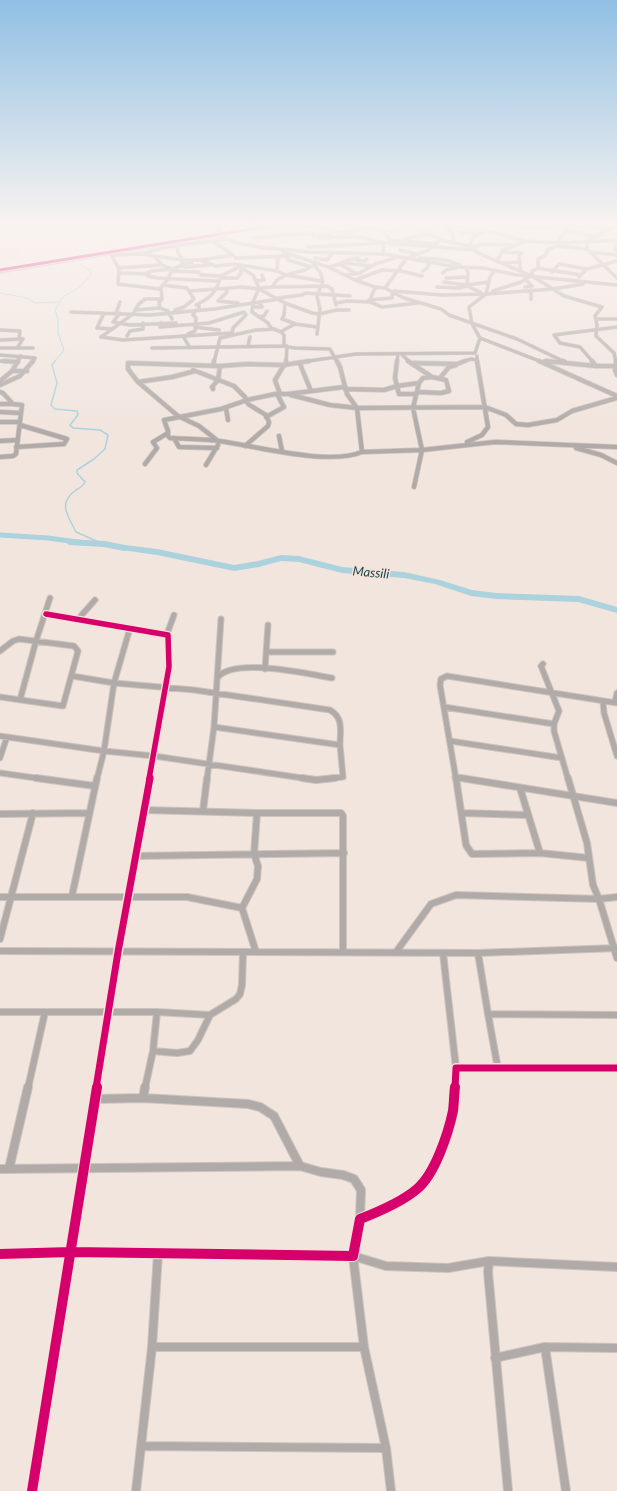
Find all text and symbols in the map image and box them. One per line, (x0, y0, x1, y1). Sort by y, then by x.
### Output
water label: Massili (352, 562, 390, 582)

